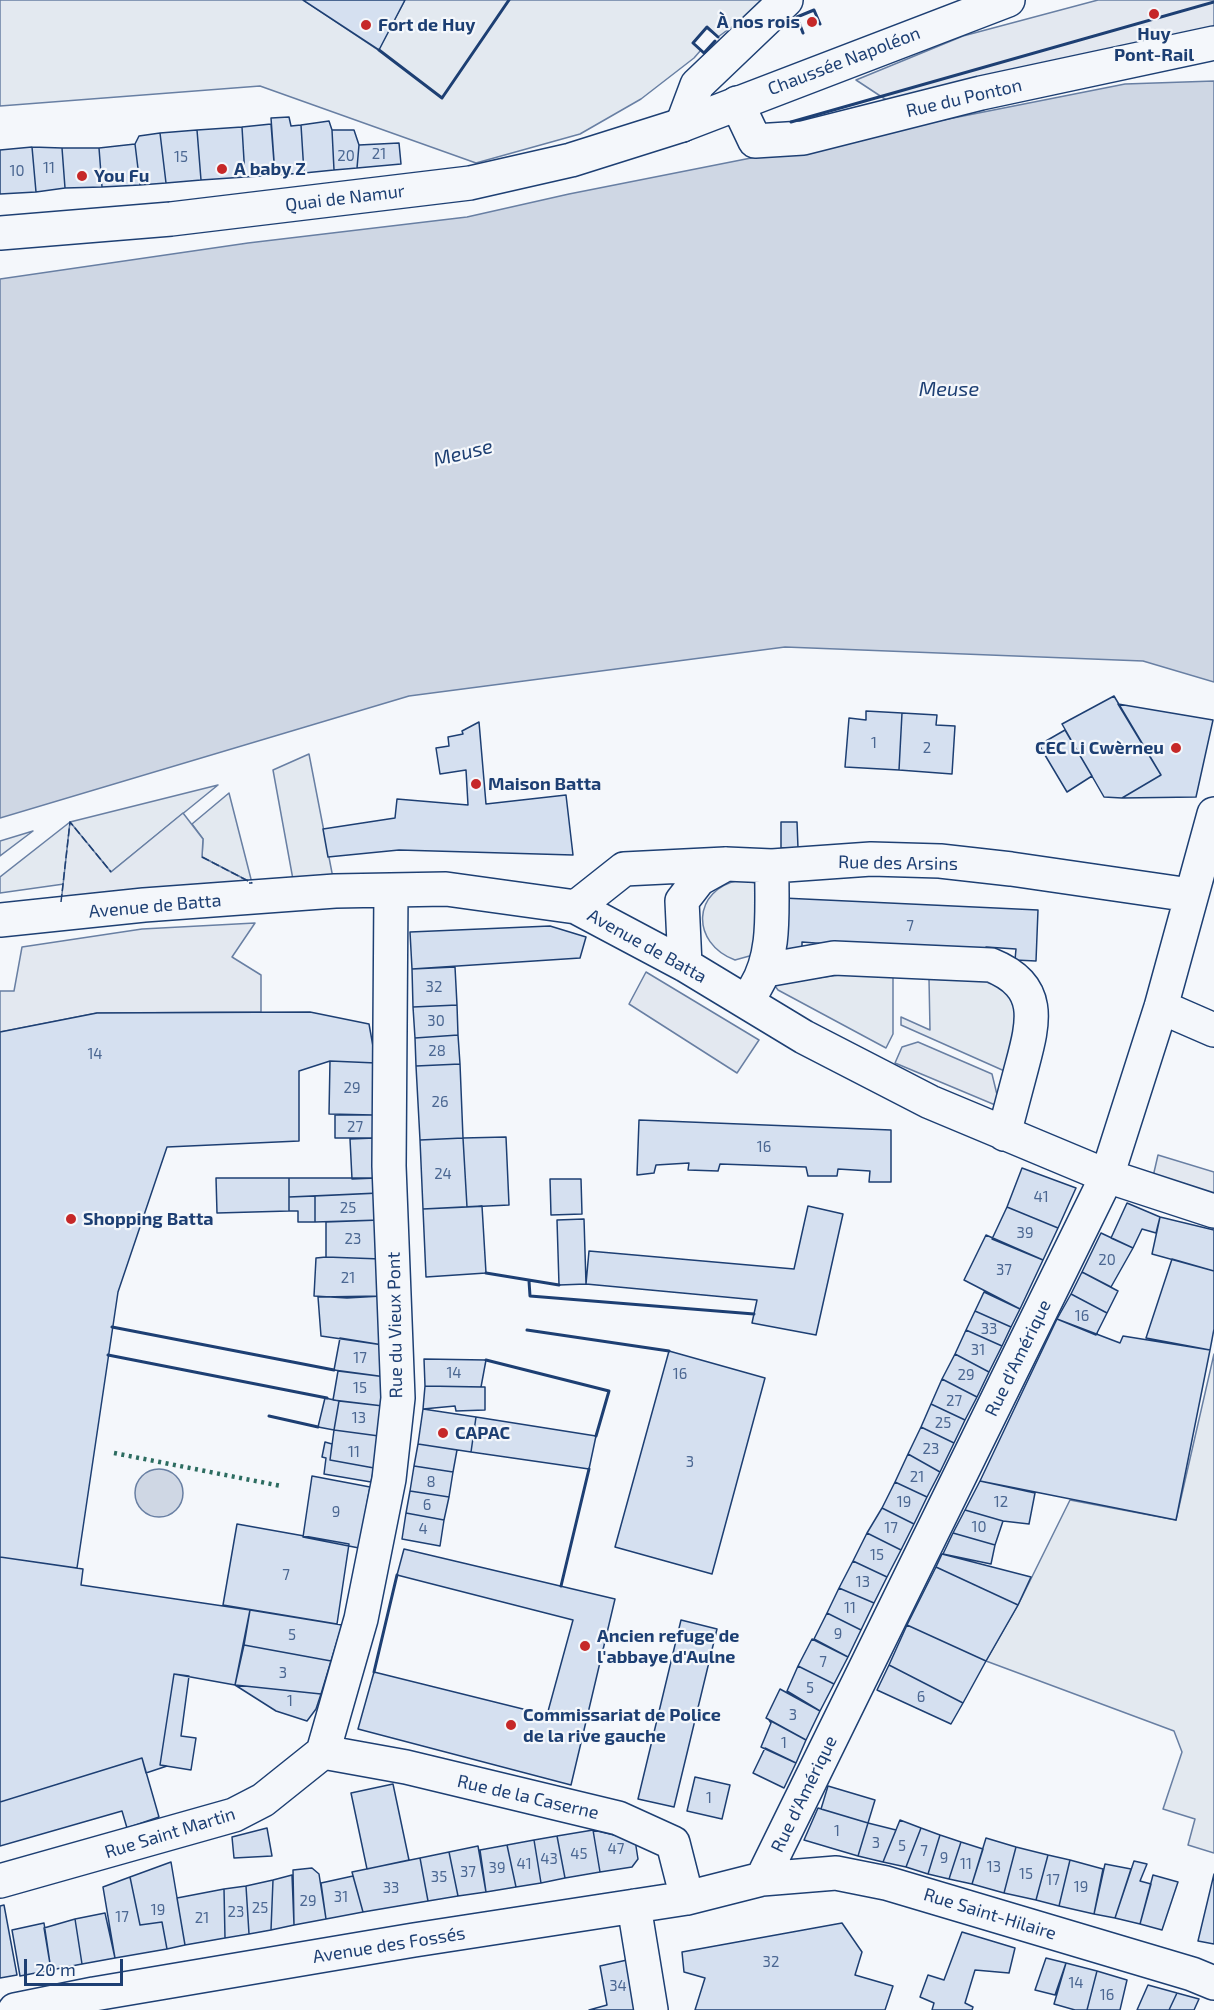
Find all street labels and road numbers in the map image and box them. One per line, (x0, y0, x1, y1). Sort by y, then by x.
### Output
street label: Chaussée Napoléon (765, 22, 923, 100)
street label: Rue du Ponton (904, 74, 1024, 122)
street label: Quai de Namur (284, 180, 406, 216)
street label: Rue des Arsins (838, 851, 958, 875)
street label: Avenue de Batta (88, 889, 222, 923)
street label: Avenue de Batta (584, 904, 710, 988)
street label: Rue du Vieux Pont (383, 1252, 407, 1398)
street label: Rue d'Amérique (980, 1296, 1056, 1420)
street label: Rue d'Amérique (766, 1732, 842, 1856)
street label: Rue de la Caserne (455, 1770, 601, 1824)
street label: Rue Saint Martin (102, 1803, 238, 1863)
street label: Rue Saint-Hilaire (921, 1884, 1059, 1944)
street label: Avenue des Fossés (311, 1922, 467, 1968)

